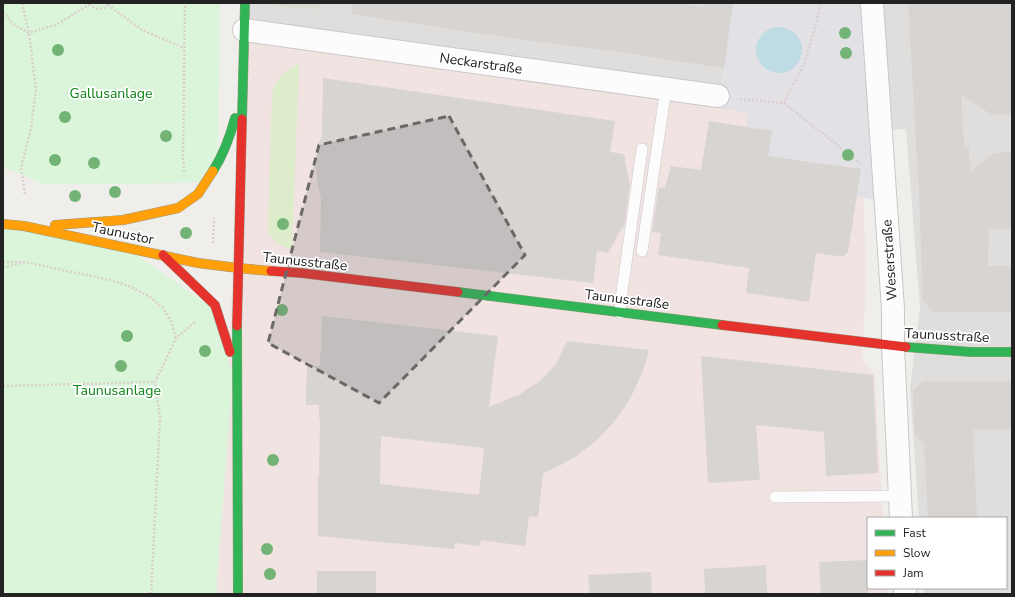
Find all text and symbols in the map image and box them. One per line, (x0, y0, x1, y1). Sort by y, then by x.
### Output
street label: Neckarstraße (438, 48, 524, 79)
park label: Gallusanlage (69, 84, 153, 103)
street label: Taunustor (90, 218, 156, 249)
street label: Weserstraße (877, 219, 902, 301)
street label: Taunusstraße (262, 248, 348, 275)
street label: Taunusstraße (584, 285, 670, 314)
street label: Taunusstraße (904, 324, 990, 347)
park label: Taunusanlage (73, 381, 161, 400)
legend (867, 517, 1007, 589)
text: Fast (903, 525, 926, 541)
text: Slow (903, 545, 931, 561)
text: Jam (902, 565, 924, 581)

